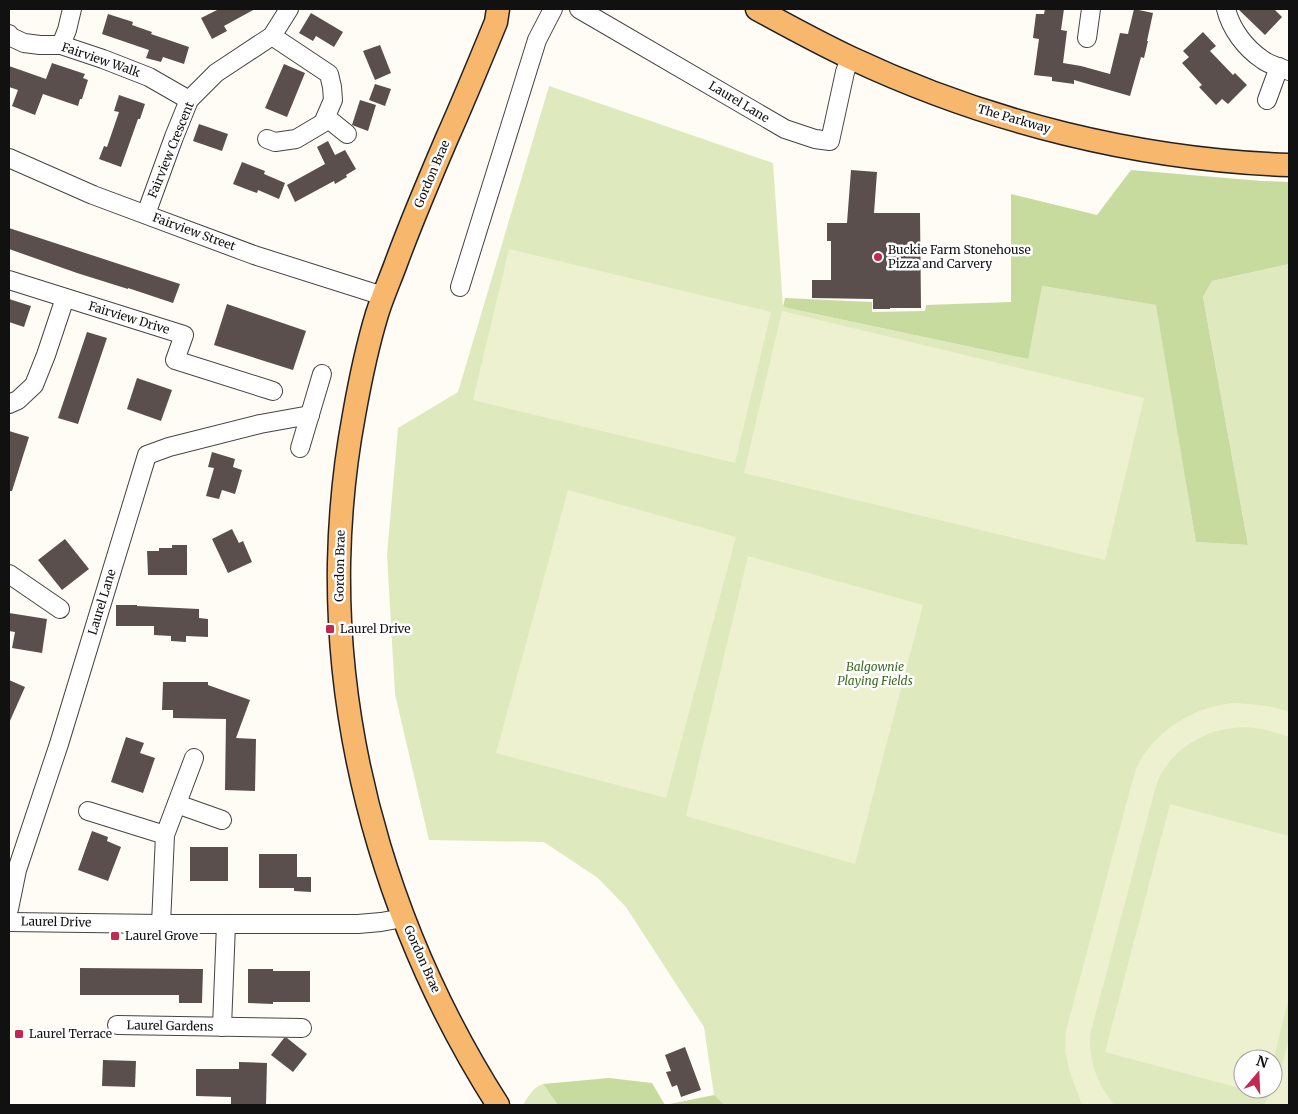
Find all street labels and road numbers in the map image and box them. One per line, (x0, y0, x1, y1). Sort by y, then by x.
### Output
street label: Fairview Walk (60, 39, 143, 80)
street label: Laurel Lane (706, 78, 772, 125)
street label: Fairview Crescent (144, 99, 197, 200)
street label: The Parkway (976, 101, 1052, 136)
street label: Gordon Brae (411, 138, 453, 210)
street label: Fairview Street (151, 210, 238, 254)
street label: Fairview Drive (87, 298, 172, 337)
street label: Gordon Brae (331, 530, 348, 602)
street label: Laurel Lane (84, 567, 119, 637)
street label: Laurel Drive (21, 913, 91, 930)
street label: Gordon Brae (401, 923, 444, 995)
street label: Laurel Gardens (126, 1017, 214, 1034)

